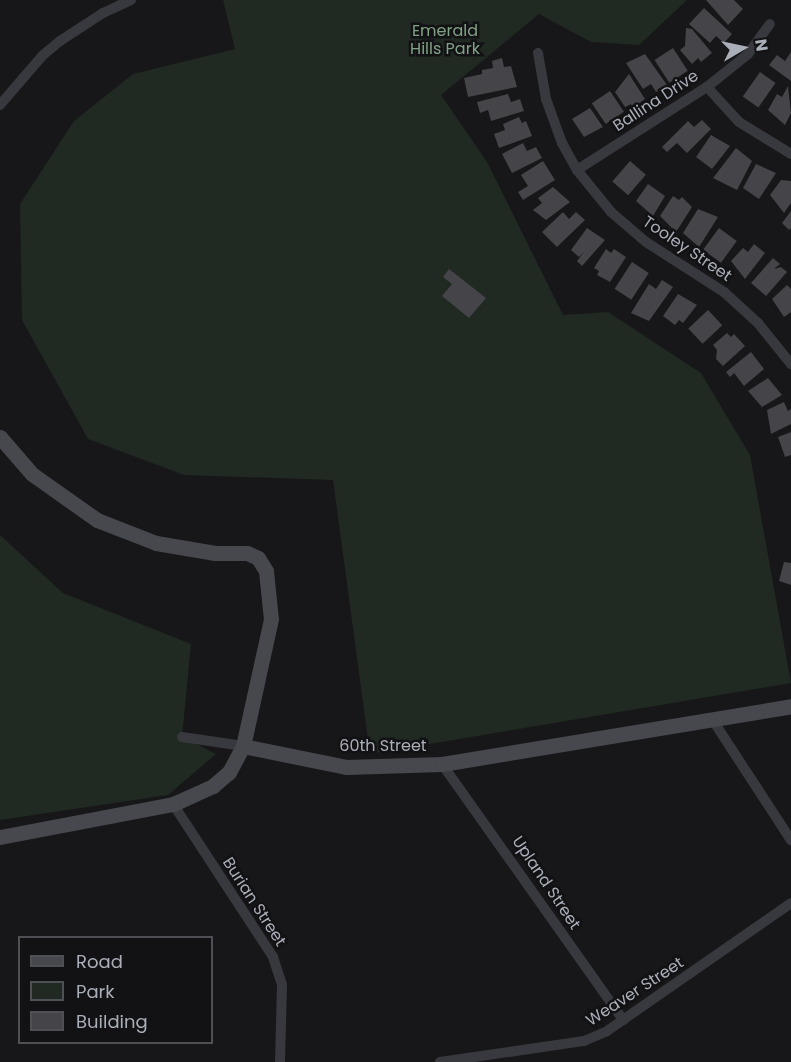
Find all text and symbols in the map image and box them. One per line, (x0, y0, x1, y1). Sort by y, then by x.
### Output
north arrow (713, 18, 773, 78)
park label: Emerald Hills Park (410, 21, 480, 59)
text: N (749, 37, 774, 53)
street label: Ballina Drive (610, 66, 702, 136)
street label: Tooley Street (639, 212, 735, 286)
street label: 60th Street (339, 736, 427, 756)
street label: Upland Street (508, 833, 584, 933)
street label: Burian Street (218, 854, 290, 950)
legend (18, 936, 213, 1044)
text: Road (76, 949, 123, 974)
street label: Weaver Street (583, 953, 687, 1031)
text: Park (76, 979, 115, 1004)
text: Building (76, 1009, 148, 1034)

